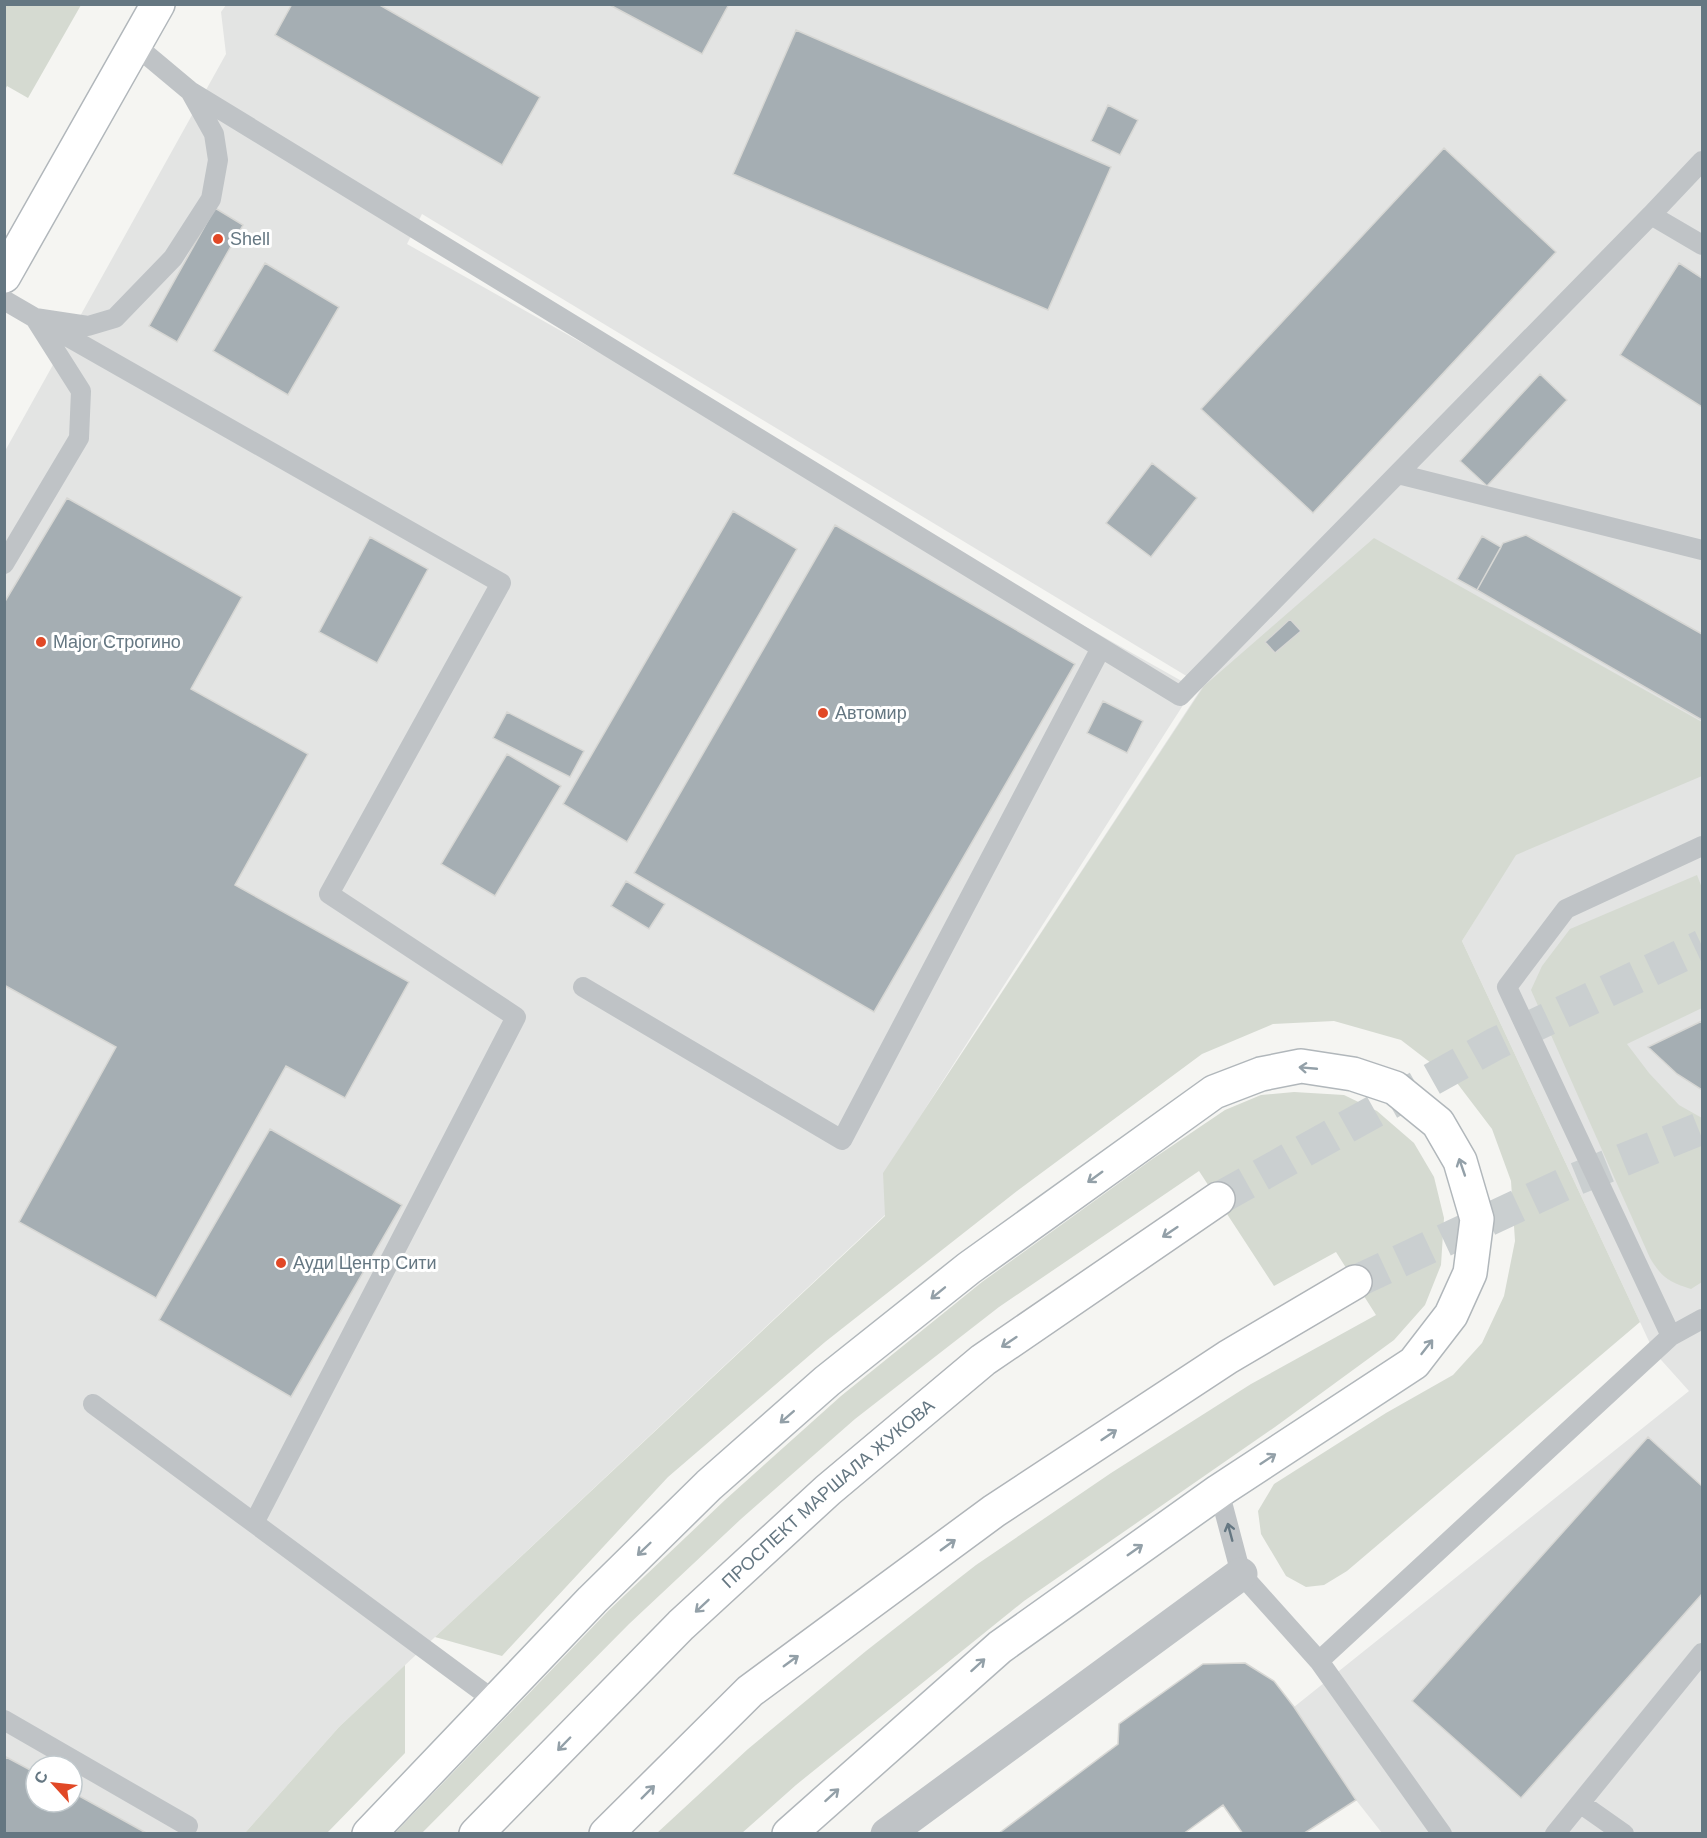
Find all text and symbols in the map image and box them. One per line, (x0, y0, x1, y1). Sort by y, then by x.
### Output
place label: Shell (230, 229, 270, 249)
marker: Shell (211, 232, 225, 246)
place label: Major Строгино (53, 632, 181, 652)
marker: Major Строгино (34, 635, 48, 649)
place label: Автомир (835, 703, 907, 723)
marker: Автомир (816, 706, 830, 720)
one-way arrow (1299, 1062, 1318, 1073)
one-way arrow (1455, 1158, 1466, 1177)
one-way arrow (1087, 1171, 1103, 1184)
one-way arrow (1162, 1226, 1178, 1238)
place label: Ауди Центр Сити (293, 1253, 437, 1273)
marker: Ауди Центр Сити (274, 1256, 288, 1270)
one-way arrow (930, 1286, 946, 1299)
one-way arrow (1000, 1336, 1017, 1349)
one-way arrow (1420, 1339, 1433, 1355)
street label: ПРОСПЕКТ МАРШАЛА ЖУКОВА (718, 1395, 938, 1592)
one-way arrow (780, 1410, 795, 1424)
one-way arrow (1101, 1429, 1118, 1442)
one-way arrow (1260, 1452, 1277, 1465)
one-way arrow (1224, 1523, 1236, 1542)
one-way arrow (940, 1539, 956, 1552)
one-way arrow (636, 1542, 651, 1556)
one-way arrow (1127, 1544, 1143, 1556)
one-way arrow (694, 1599, 709, 1613)
one-way arrow (783, 1655, 799, 1667)
one-way arrow (970, 1659, 986, 1673)
one-way arrow (557, 1736, 571, 1751)
north arrow (24, 1754, 84, 1814)
text: С (31, 1768, 51, 1786)
one-way arrow (640, 1785, 655, 1800)
one-way arrow (825, 1788, 840, 1802)

